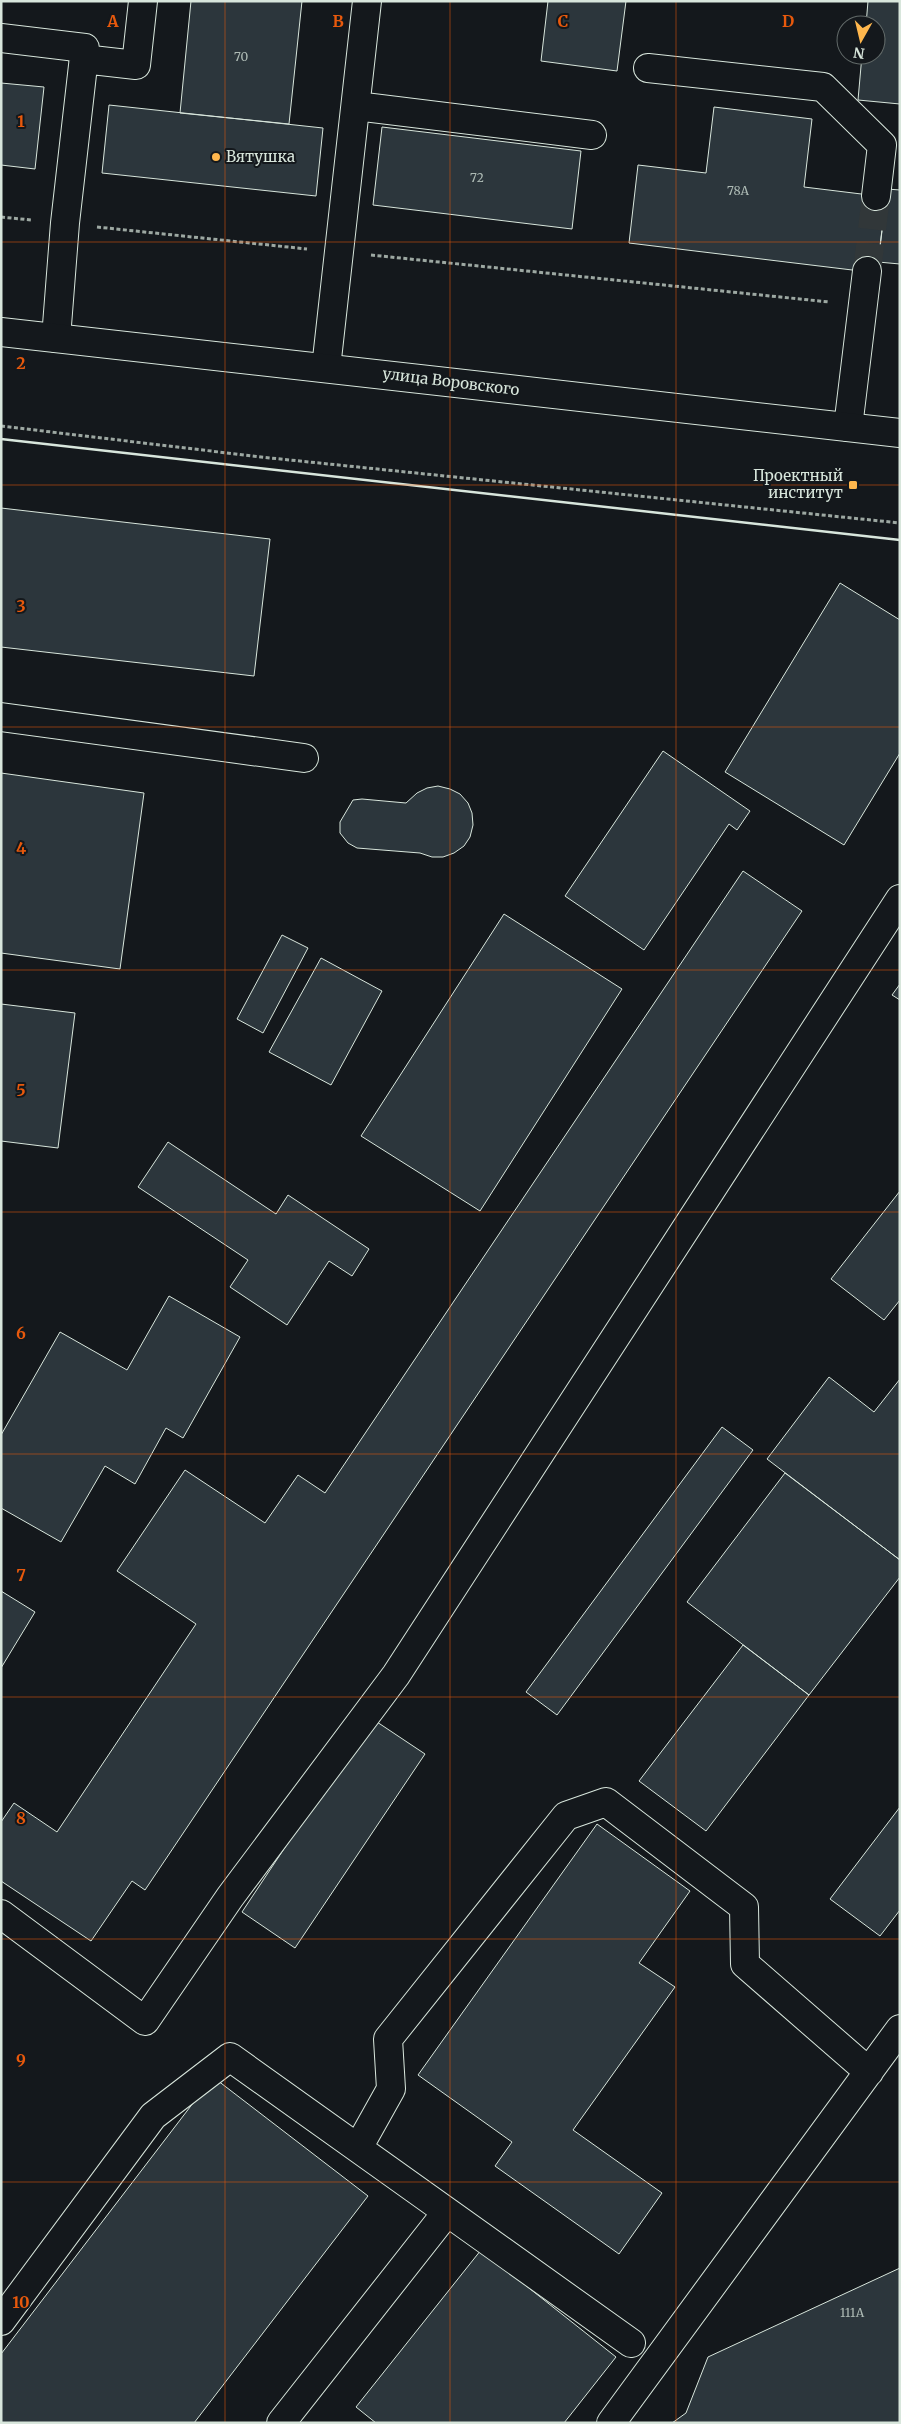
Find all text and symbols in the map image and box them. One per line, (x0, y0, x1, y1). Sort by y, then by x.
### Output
text: A (106, 11, 119, 31)
text: B (332, 11, 344, 31)
text: C (558, 11, 568, 31)
text: D (782, 11, 794, 31)
north arrow (836, 15, 886, 65)
text: N (852, 43, 866, 63)
house number: 70 (234, 49, 248, 64)
text: 1 (17, 111, 25, 131)
place label: Вятушка (226, 147, 295, 166)
marker: Вятушка (210, 151, 222, 163)
house number: 72 (470, 170, 484, 185)
house number: 78А (727, 183, 750, 198)
text: 2 (16, 353, 26, 373)
street label: улица Воровского (382, 364, 521, 399)
place label: Проектный институт (753, 466, 843, 502)
marker: Проектный институт (847, 479, 859, 491)
text: 3 (16, 596, 26, 616)
text: 4 (16, 838, 26, 858)
text: 5 (16, 1080, 26, 1100)
text: 6 (16, 1323, 26, 1343)
text: 7 (16, 1565, 26, 1585)
text: 8 (16, 1808, 26, 1828)
text: 9 (16, 2050, 26, 2070)
text: 10 (12, 2292, 30, 2312)
house number: 111А (840, 2305, 865, 2320)

